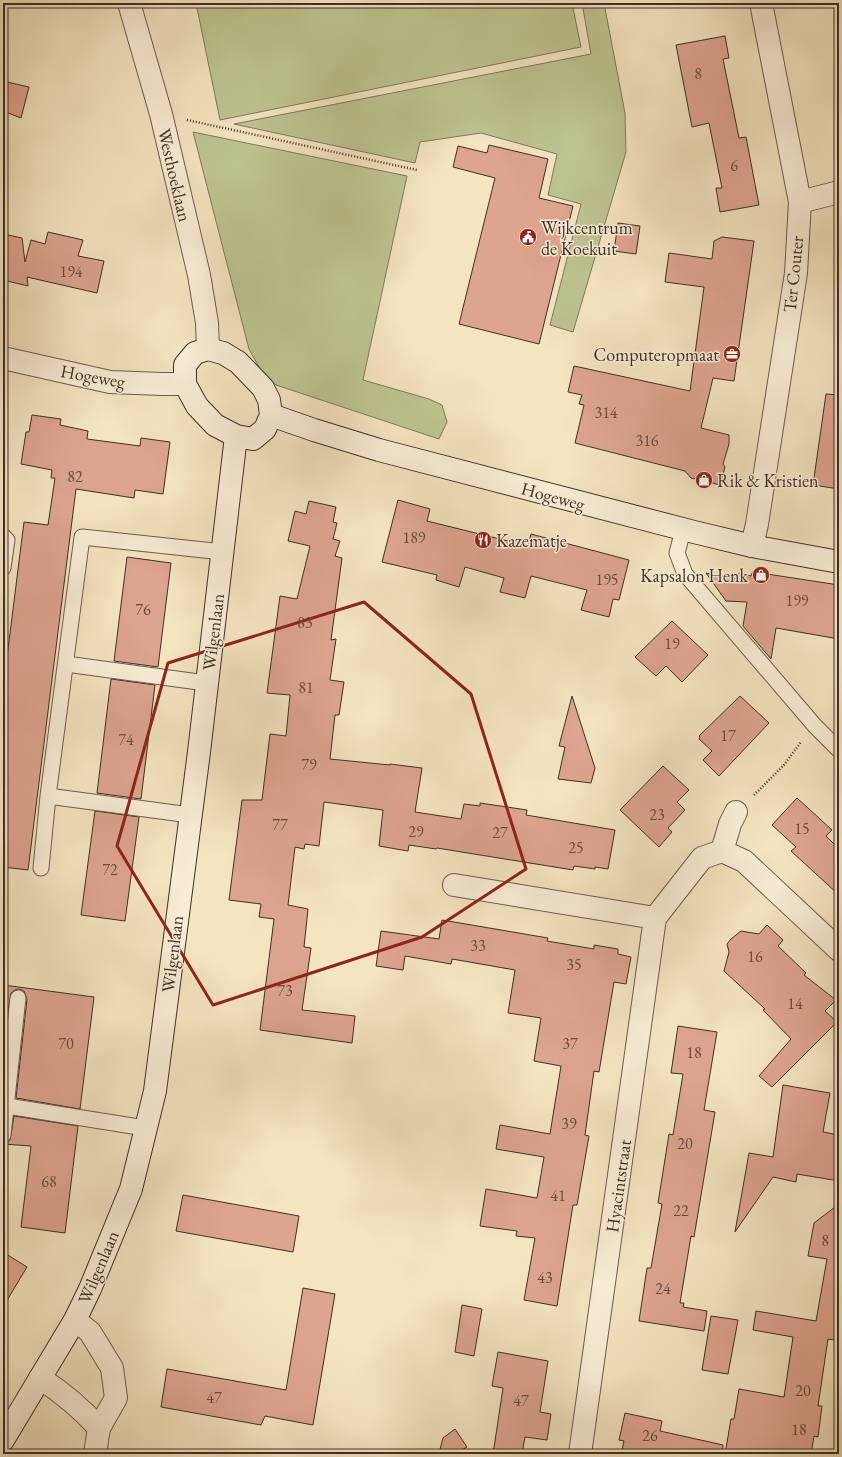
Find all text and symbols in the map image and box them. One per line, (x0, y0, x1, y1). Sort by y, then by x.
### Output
house number: 8 (694, 63, 702, 84)
street label: Westhoeklaan (153, 126, 197, 224)
house number: 6 (730, 155, 738, 176)
place label: Wijkcentrum de Koekuit (541, 216, 633, 260)
public building icon: Wijkcentrum de Koekuit (518, 227, 538, 247)
street label: Ter Couter (778, 235, 808, 313)
house number: 194 (59, 261, 83, 282)
place label: Computeropmaat (594, 343, 719, 366)
office icon: Computeropmaat (722, 344, 742, 364)
street label: Hogeweg (59, 359, 127, 393)
house number: 314 (594, 402, 618, 423)
house number: 316 (635, 430, 659, 451)
house number: 82 (67, 466, 83, 487)
place label: Rik & Kristien (717, 469, 819, 492)
shop icon: Rik & Kristien (694, 470, 714, 490)
street label: Hogeweg (519, 476, 588, 516)
house number: 189 (402, 527, 426, 548)
place label: Kazematje (496, 529, 567, 552)
restaurant icon: Kazematje (473, 530, 493, 550)
place label: Kapsalon Henk (640, 564, 749, 587)
shop icon: Kapsalon Henk (751, 565, 771, 585)
house number: 195 (595, 569, 619, 590)
house number: 199 (785, 590, 809, 611)
street label: Wilgenlaan (197, 592, 229, 672)
house number: 76 (135, 599, 151, 620)
house number: 83 (297, 612, 313, 633)
house number: 19 (664, 633, 680, 654)
house number: 81 (298, 677, 314, 698)
house number: 17 (720, 725, 736, 746)
house number: 74 (118, 729, 134, 750)
house number: 79 (301, 754, 317, 775)
house number: 23 (649, 804, 665, 825)
house number: 77 (272, 814, 288, 835)
house number: 15 (794, 818, 810, 839)
house number: 29 (408, 821, 424, 842)
house number: 27 (492, 822, 508, 843)
house number: 25 (568, 837, 584, 858)
house number: 72 (102, 859, 118, 880)
street label: Wilgenlaan (156, 914, 188, 994)
house number: 33 (470, 935, 486, 956)
house number: 16 (747, 946, 763, 967)
house number: 35 (566, 954, 582, 975)
house number: 73 (277, 980, 293, 1001)
house number: 14 (787, 993, 803, 1014)
house number: 70 (58, 1033, 74, 1054)
house number: 37 (562, 1033, 578, 1054)
house number: 18 (686, 1042, 702, 1063)
house number: 39 (561, 1113, 577, 1134)
house number: 20 (677, 1133, 693, 1154)
street label: Hyacintstraat (600, 1138, 636, 1234)
house number: 68 (41, 1171, 57, 1192)
house number: 41 (550, 1185, 566, 1206)
house number: 22 (673, 1200, 689, 1221)
street label: Wilgenlaan (72, 1226, 124, 1307)
house number: 8 (821, 1230, 829, 1251)
house number: 43 (537, 1267, 553, 1288)
house number: 24 (655, 1278, 671, 1299)
house number: 20 (795, 1380, 811, 1401)
house number: 47 (206, 1387, 222, 1408)
house number: 47 (513, 1390, 529, 1411)
house number: 18 (791, 1419, 807, 1440)
house number: 26 (642, 1425, 658, 1446)

